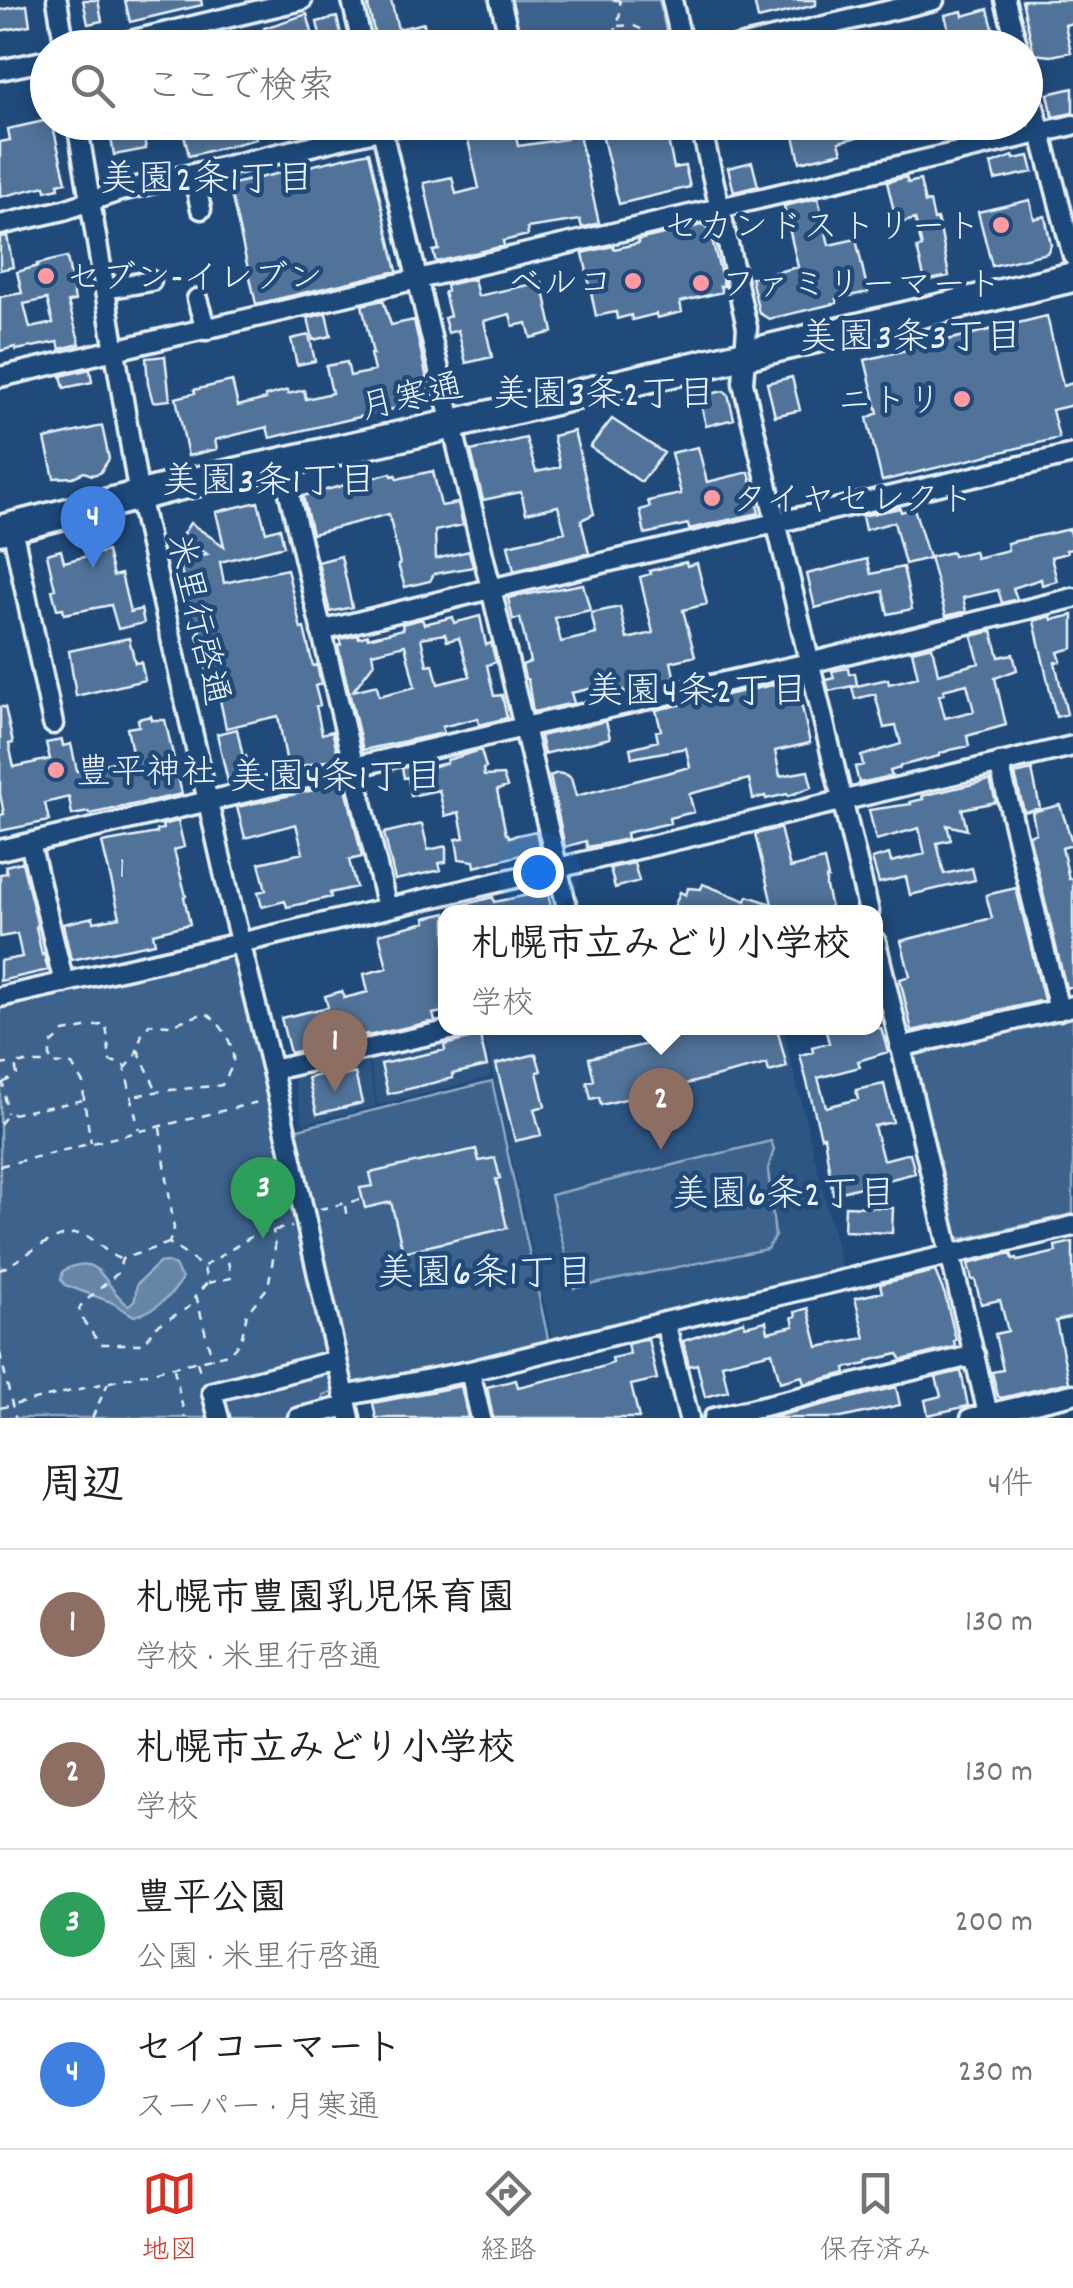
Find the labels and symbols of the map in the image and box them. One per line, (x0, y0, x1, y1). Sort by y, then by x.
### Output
district label: 美園2条1丁目 (100, 155, 314, 210)
place label: セカンドストリート (663, 205, 981, 255)
marker: セカンドストリート (990, 214, 1012, 236)
place label: セブン-イレブン (66, 256, 323, 306)
place label: ベルコ (508, 261, 613, 311)
place label: ファミリーマート (721, 263, 1002, 313)
marker: セブン-イレブン (35, 265, 57, 287)
marker: ベルコ (622, 270, 644, 292)
marker: ファミリーマート (690, 272, 712, 294)
district label: 美園3条3丁目 (799, 313, 1023, 368)
street label: 月寒通 (355, 364, 469, 436)
district label: 美園3条2丁目 (492, 370, 716, 425)
place label: ニトリ (837, 379, 942, 429)
marker: ニトリ (951, 388, 973, 410)
district label: 美園3条1丁目 (161, 457, 377, 512)
place label: タイヤセレクト (732, 478, 974, 528)
pin: 4 (61, 486, 126, 568)
marker: タイヤセレクト (701, 487, 723, 509)
street label: 米里行啓通 (151, 529, 239, 711)
district label: 美園4条2丁目 (586, 667, 808, 722)
place label: 豊平神社 (76, 750, 216, 800)
district label: 美園4条1丁目 (229, 753, 443, 808)
marker: 豊平神社 (45, 759, 67, 781)
your location (513, 847, 564, 898)
house number: 1 (119, 850, 125, 893)
pin: 1 (302, 1010, 368, 1092)
pin: 2 (628, 1068, 694, 1150)
pin: 3 (230, 1156, 296, 1239)
district label: 美園6条2丁目 (671, 1170, 897, 1225)
district label: 美園6条1丁目 (377, 1249, 593, 1304)

